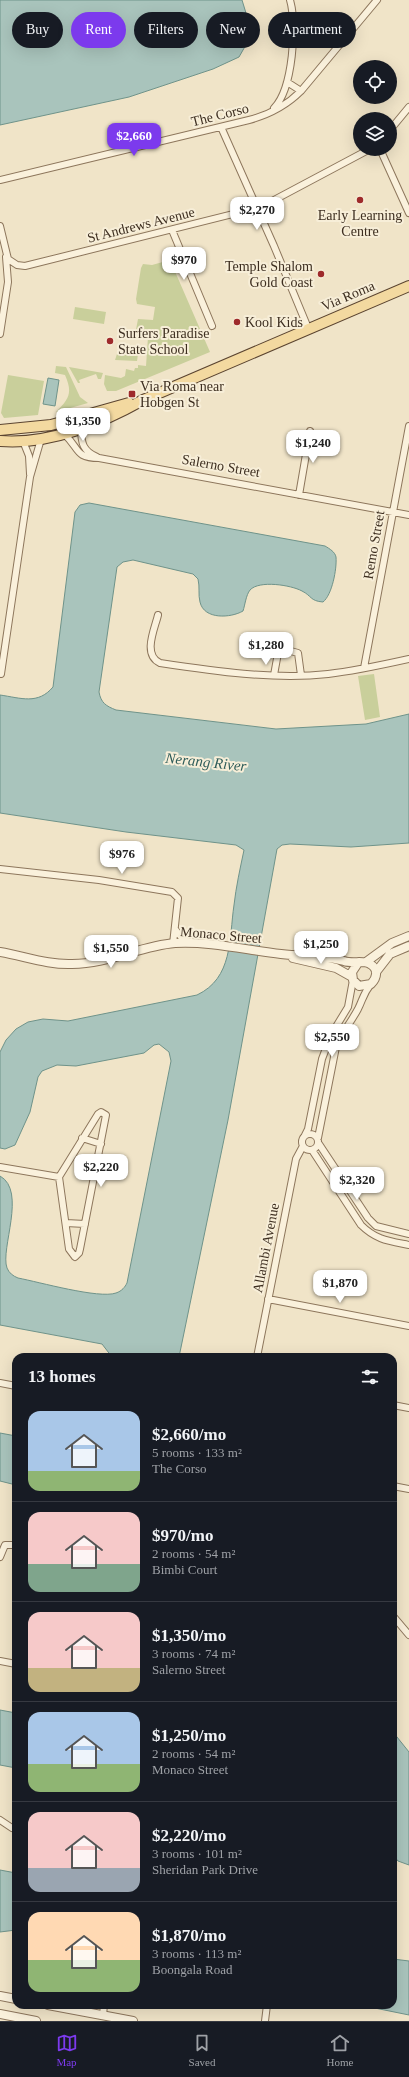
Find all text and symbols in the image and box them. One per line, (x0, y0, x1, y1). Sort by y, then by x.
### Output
chip: Buy (12, 12, 63, 48)
chip: Rent (71, 12, 126, 48)
chip: Filters (134, 12, 198, 48)
chip: New (206, 12, 260, 48)
chip: Apartment (268, 12, 356, 48)
map controls (353, 60, 397, 156)
button: locate (353, 60, 397, 104)
street label: The Corso (190, 101, 250, 129)
button: layers (353, 112, 397, 156)
pin: $2,660 (101, 123, 167, 157)
text: $2,660 (116, 128, 152, 143)
marker: Early Learning Centre (355, 195, 365, 205)
pin: $2,270 (224, 197, 290, 231)
text: $2,270 (239, 202, 275, 217)
street label: St Andrews Avenue (86, 204, 196, 246)
place label: Early Learning Centre (318, 208, 402, 239)
pin: $970 (160, 247, 208, 281)
text: $970 (171, 252, 197, 267)
place label: Temple Shalom Gold Coast (225, 259, 313, 290)
marker: Temple Shalom Gold Coast (316, 269, 326, 279)
street label: Via Roma (319, 278, 378, 314)
place label: Kool Kids (245, 315, 303, 330)
marker: Kool Kids (232, 317, 242, 327)
place label: Surfers Paradise State School (118, 326, 209, 357)
marker: Surfers Paradise State School (105, 336, 115, 346)
place label: Via Roma near Hobgen St (140, 379, 224, 410)
marker: Via Roma near Hobgen St (127, 389, 137, 399)
pin: $1,350 (50, 408, 116, 442)
text: $1,350 (65, 413, 101, 428)
pin: $1,240 (280, 430, 346, 464)
text: $1,240 (295, 435, 331, 450)
street label: Salerno Street (181, 452, 261, 480)
street label: Remo Street (361, 509, 387, 581)
pin: $1,280 (233, 632, 299, 666)
text: $1,280 (248, 637, 284, 652)
water label: Nerang River (164, 750, 247, 774)
pin: $976 (98, 841, 146, 875)
text: $976 (109, 846, 135, 861)
street label: Monaco Street (179, 924, 263, 946)
pin: $1,250 (288, 931, 354, 965)
pin: $1,550 (78, 935, 144, 969)
text: $1,250 (303, 936, 339, 951)
text: $1,550 (93, 940, 129, 955)
pin: $2,550 (299, 1024, 365, 1058)
text: $2,550 (314, 1029, 350, 1044)
pin: $2,220 (68, 1154, 134, 1188)
text: $2,220 (83, 1159, 119, 1174)
pin: $2,320 (324, 1167, 390, 1201)
text: $2,320 (339, 1172, 375, 1187)
street label: Allambi Avenue (250, 1202, 282, 1294)
pin: $1,870 (307, 1270, 373, 1304)
text: $1,870 (322, 1275, 358, 1290)
icon: filters (359, 1366, 381, 1388)
text: 13 homes (28, 1367, 96, 1386)
text: $2,660/mo (152, 1425, 226, 1444)
icon: home (60, 1427, 108, 1475)
text: 5 rooms · 133 m² (152, 1445, 242, 1460)
text: The Corso (152, 1461, 207, 1476)
text: $970/mo (152, 1526, 213, 1545)
icon: home (60, 1528, 108, 1576)
text: 2 rooms · 54 m² (152, 1546, 235, 1561)
text: Bimbi Court (152, 1562, 217, 1577)
text: $1,350/mo (152, 1626, 226, 1645)
icon: home (60, 1628, 108, 1676)
text: 3 rooms · 74 m² (152, 1646, 235, 1661)
text: Salerno Street (152, 1662, 225, 1677)
text: $1,250/mo (152, 1726, 226, 1745)
icon: home (60, 1728, 108, 1776)
text: 2 rooms · 54 m² (152, 1746, 235, 1761)
text: Monaco Street (152, 1762, 228, 1777)
text: $2,220/mo (152, 1826, 226, 1845)
icon: home (60, 1828, 108, 1876)
text: 3 rooms · 101 m² (152, 1846, 242, 1861)
text: Sheridan Park Drive (152, 1862, 258, 1877)
text: $1,870/mo (152, 1926, 226, 1945)
icon: home (60, 1928, 108, 1976)
text: 3 rooms · 113 m² (152, 1946, 241, 1961)
text: Boongala Road (152, 1962, 233, 1977)
tab: Map (56, 2032, 78, 2068)
tab: Saved (189, 2032, 215, 2068)
tab: Home (327, 2032, 353, 2068)

